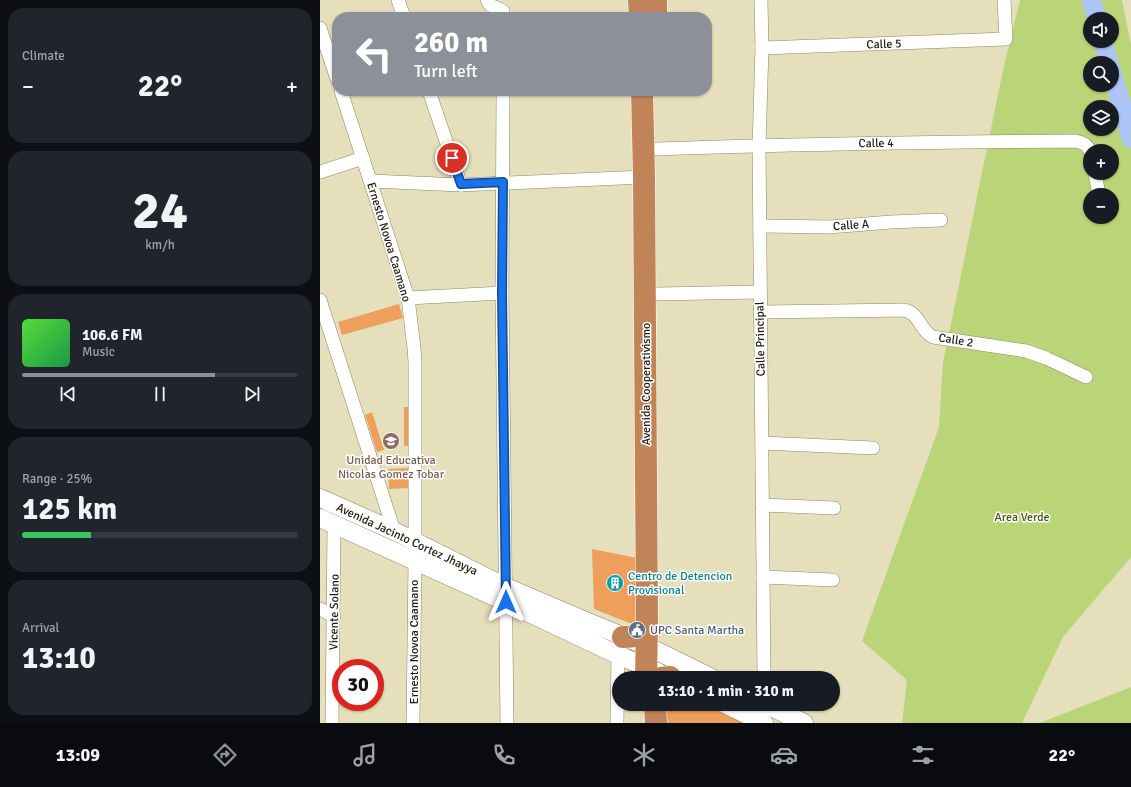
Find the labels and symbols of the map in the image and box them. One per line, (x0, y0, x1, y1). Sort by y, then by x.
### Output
street label: Calle 5 (866, 36, 902, 53)
street label: Calle 4 (858, 136, 894, 151)
pin (435, 141, 469, 175)
street label: Ernesto Novoa Caamano (363, 181, 414, 304)
street label: Calle A (833, 217, 870, 234)
street label: Calle Principal (752, 301, 769, 376)
street label: Avenida Cooperativismo (639, 323, 654, 445)
street label: Calle 2 (937, 330, 974, 351)
school or university icon: Unidad Educativa Nicolas Gomez Tobar (381, 431, 401, 451)
place label: Unidad Educativa Nicolas Gomez Tobar (338, 453, 445, 482)
street label: Avenida Jacinto Cortez Jhayya (334, 500, 480, 579)
park label: Area Verde (994, 510, 1050, 525)
place label: Centro de Detencion Provisional (628, 569, 732, 598)
building icon: Centro de Detencion Provisional (605, 573, 625, 593)
street label: Vicente Solano (326, 574, 343, 650)
street label: Ernesto Novoa Caamano (407, 580, 422, 704)
position arrow (485, 581, 527, 623)
public building icon: UPC Santa Martha (627, 620, 647, 640)
place label: UPC Santa Martha (650, 623, 744, 638)
speed limit sign: 30 (332, 659, 384, 711)

